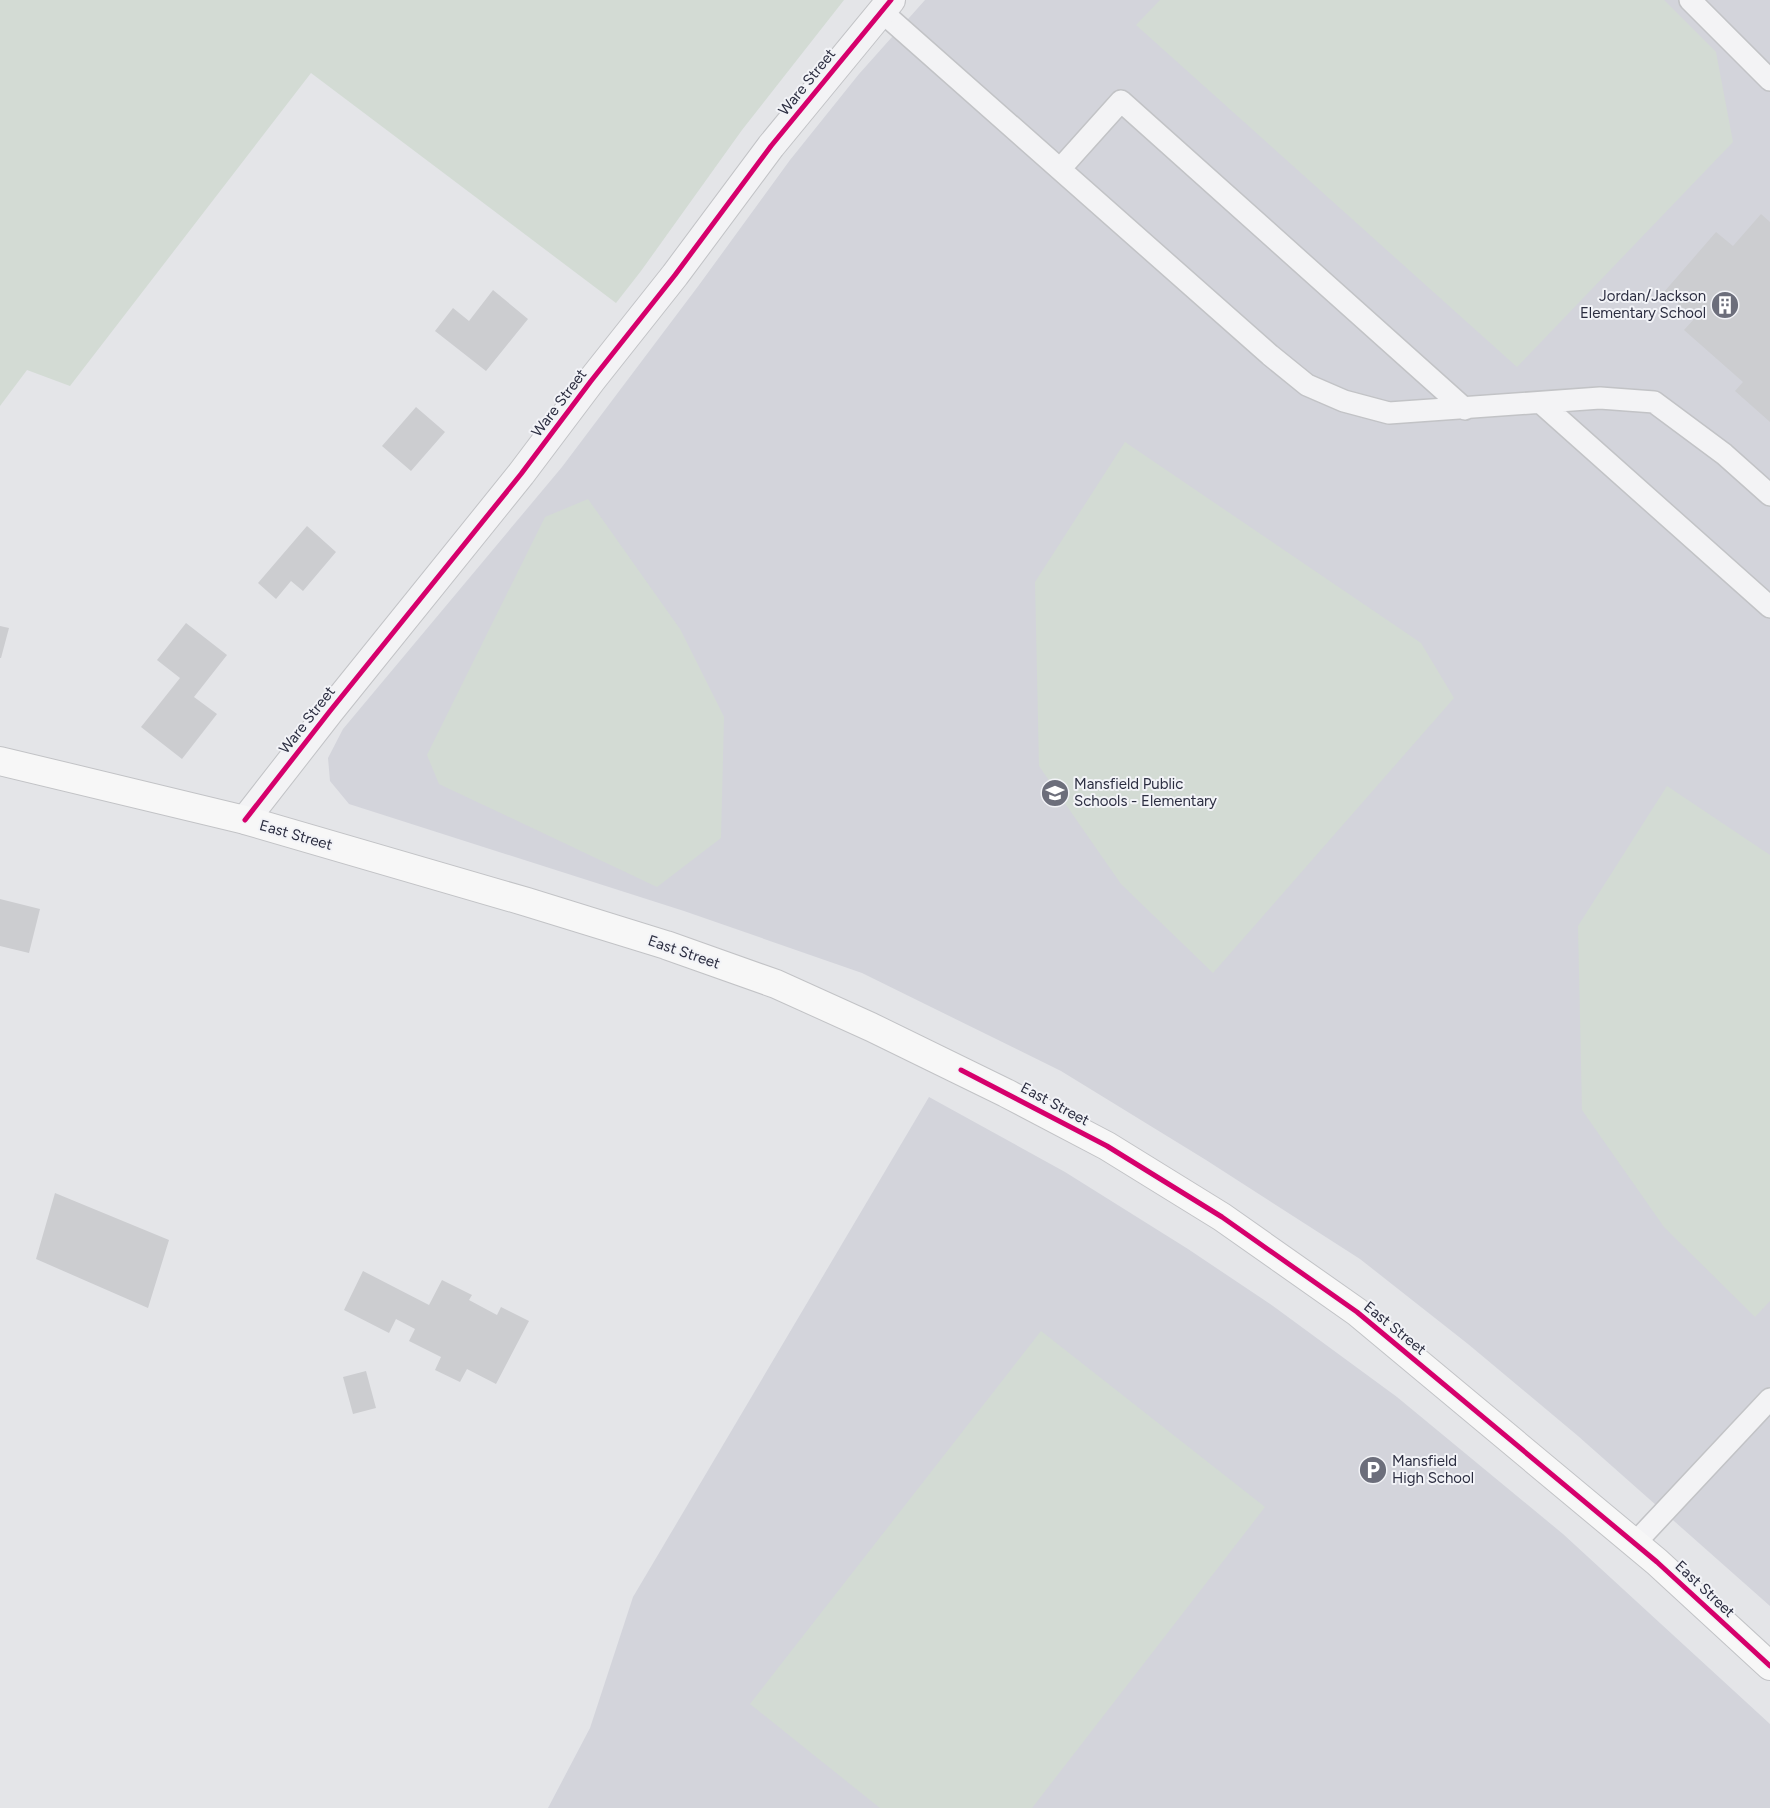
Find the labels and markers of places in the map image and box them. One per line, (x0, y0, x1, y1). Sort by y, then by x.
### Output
place label: Jordan/Jackson Elementary School (1580, 287, 1706, 322)
building icon: Jordan/Jackson Elementary School (1710, 290, 1740, 320)
place label: Mansfield Public Schools - Elementary (1074, 775, 1217, 810)
school or university icon: Mansfield Public Schools - Elementary (1040, 778, 1070, 808)
place label: Mansfield High School (1392, 1452, 1474, 1487)
parking icon: Mansfield High School (1358, 1455, 1388, 1485)

